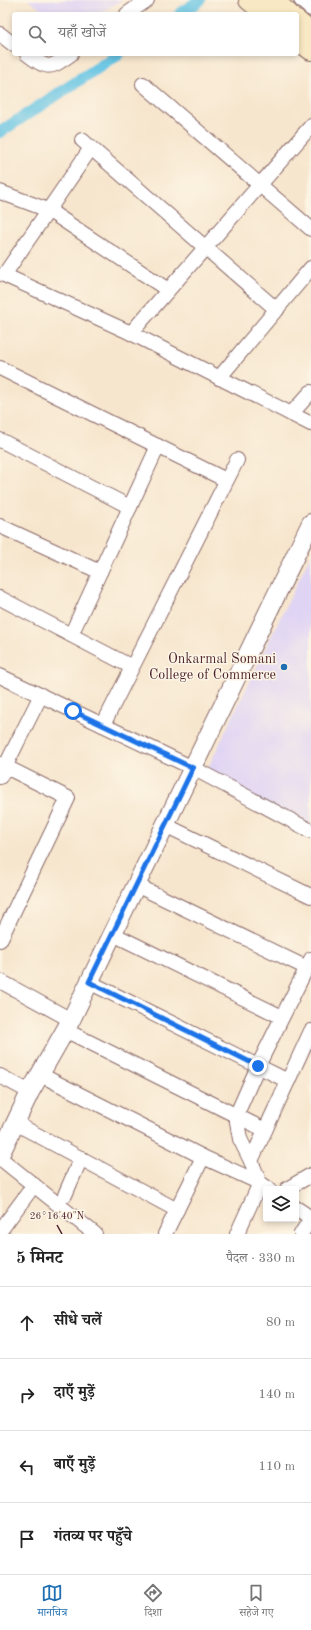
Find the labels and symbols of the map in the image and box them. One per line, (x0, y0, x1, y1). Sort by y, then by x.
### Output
place label: Onkarmal Somani College of Commerce (149, 652, 276, 682)
marker: Onkarmal Somani College of Commerce (279, 662, 289, 672)
route start (64, 702, 82, 720)
route end (249, 1057, 267, 1075)
text: 26°16'40"N (30, 1211, 85, 1221)

